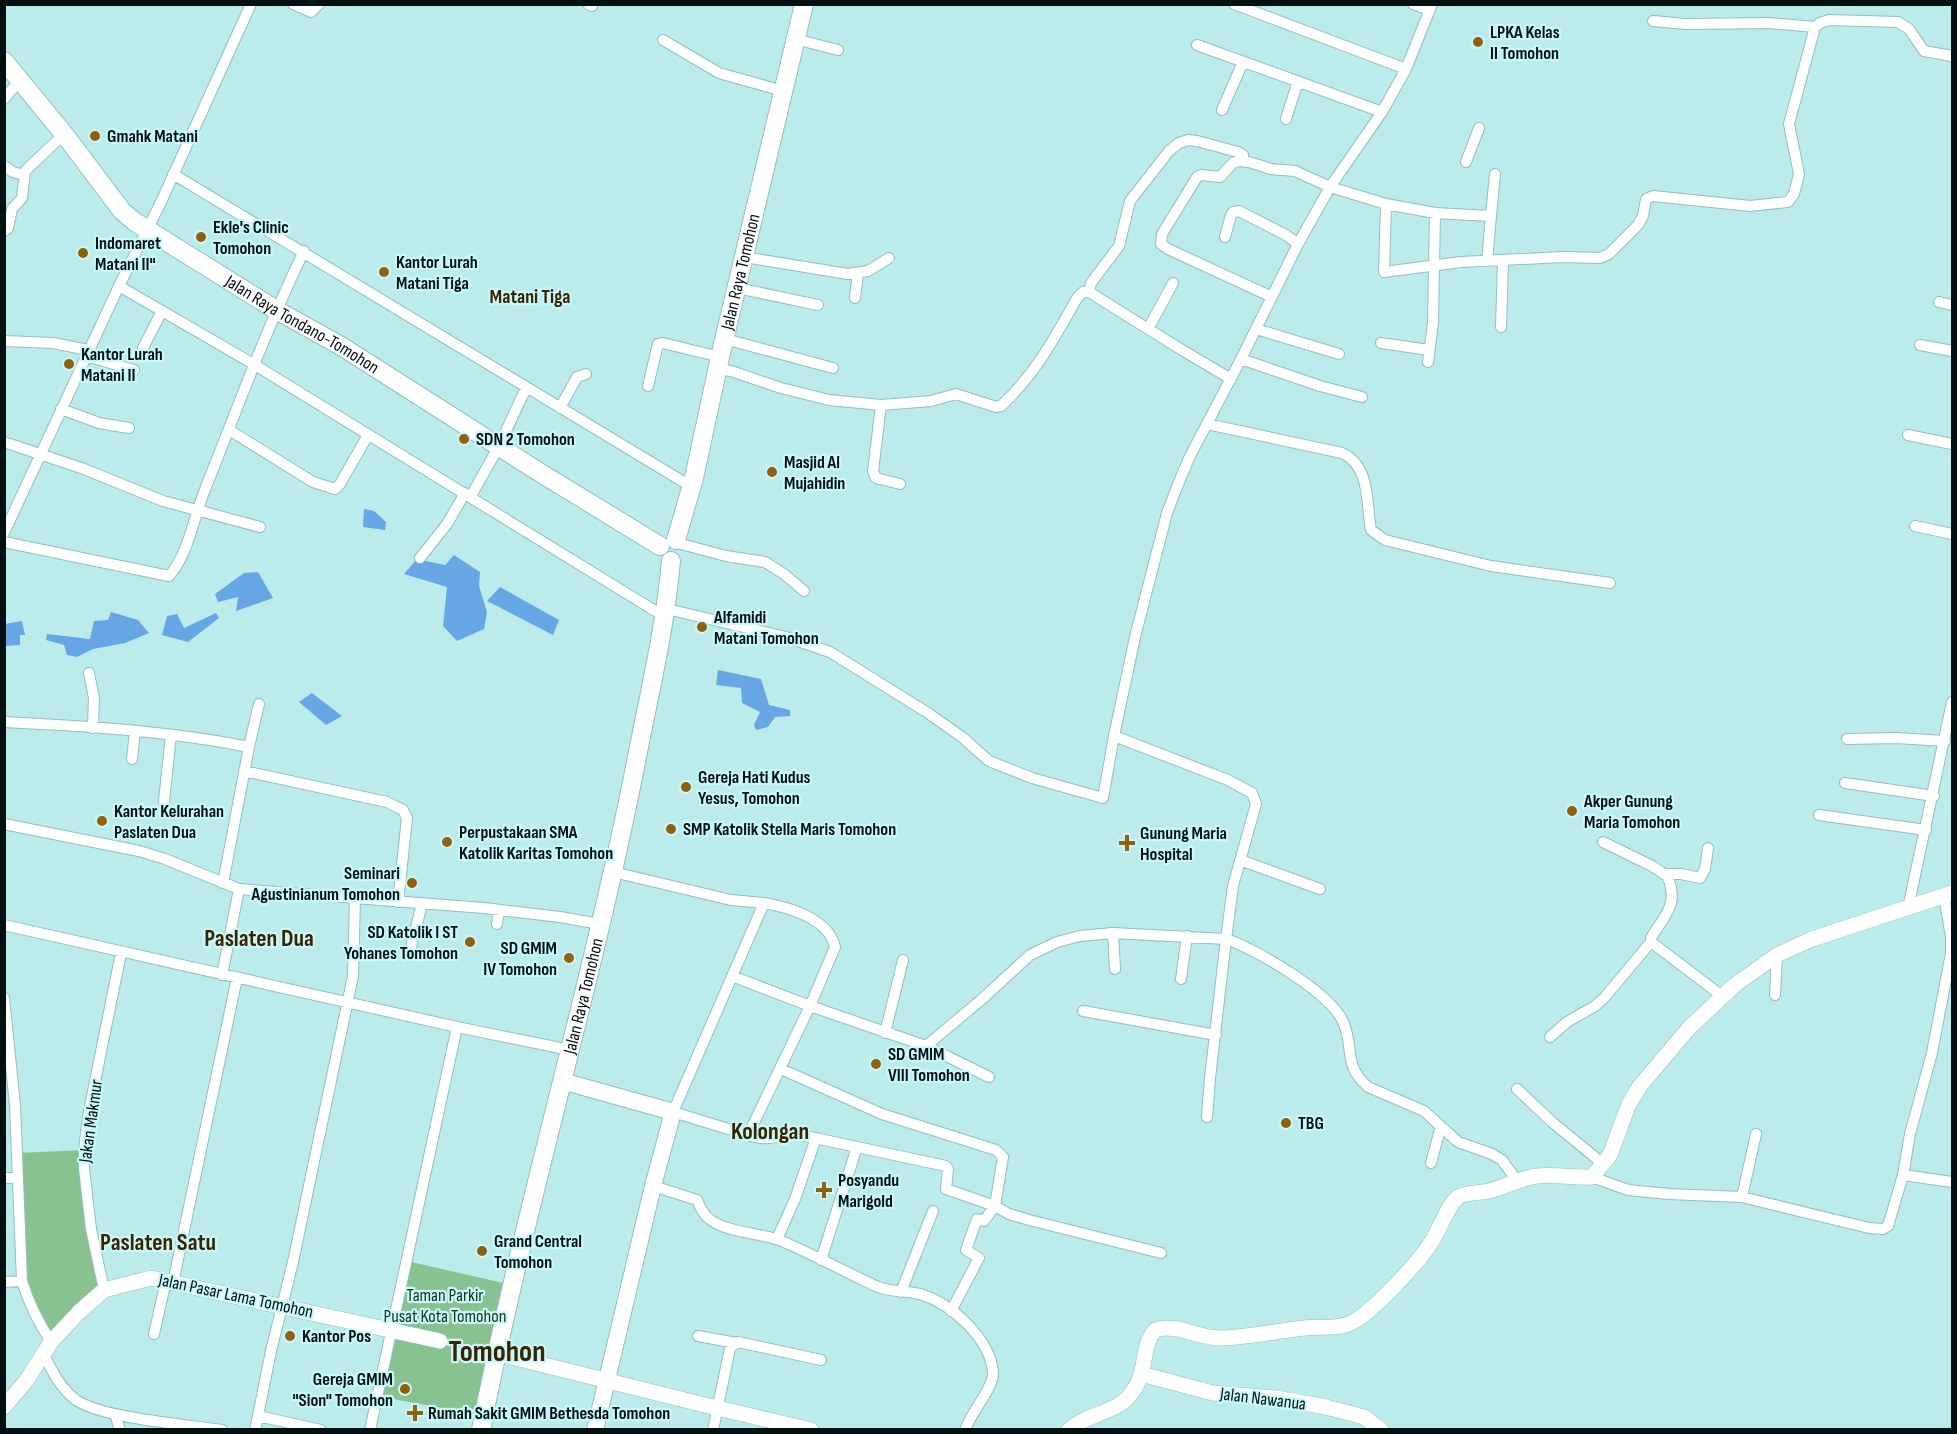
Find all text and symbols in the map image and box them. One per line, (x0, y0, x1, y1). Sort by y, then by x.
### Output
place label: LPKA Kelas II Tomohon (1490, 22, 1560, 64)
marker: LPKA Kelas II Tomohon (1471, 35, 1485, 49)
place label: Gmahk Matani (107, 126, 198, 147)
marker: Gmahk Matani (88, 129, 102, 143)
street label: Jalan Raya Tomohon (716, 212, 764, 333)
place label: Ekle's Clinic Tomohon (213, 217, 289, 259)
marker: Ekle's Clinic Tomohon (194, 230, 208, 244)
place label: Indomaret Matani II" (95, 233, 161, 275)
marker: Indomaret Matani II" (76, 246, 90, 260)
place label: Kantor Lurah Matani Tiga (396, 252, 478, 294)
marker: Kantor Lurah Matani Tiga (377, 265, 391, 279)
street label: Jalan Raya Tondano-Tomohon (221, 270, 383, 378)
district label: Matani Tiga (490, 285, 570, 309)
place label: Kantor Lurah Matani II (81, 344, 163, 386)
marker: Kantor Lurah Matani II (62, 357, 76, 371)
place label: SDN 2 Tomohon (476, 429, 575, 450)
marker: SDN 2 Tomohon (457, 432, 471, 446)
place label: Masjid Al Mujahidin (784, 452, 845, 494)
marker: Masjid Al Mujahidin (765, 465, 779, 479)
place label: Alfamidi Matani Tomohon (713, 607, 819, 649)
marker: Alfamidi Matani Tomohon (695, 620, 709, 634)
place label: Gereja Hati Kudus Yesus, Tomohon (698, 767, 811, 809)
marker: Gereja Hati Kudus Yesus, Tomohon (679, 780, 693, 794)
place label: Akper Gunung Maria Tomohon (1583, 791, 1680, 833)
place label: Kantor Kelurahan Paslaten Dua (114, 801, 224, 843)
marker: Akper Gunung Maria Tomohon (1565, 804, 1579, 818)
marker: Kantor Kelurahan Paslaten Dua (95, 814, 109, 828)
place label: SMP Katolik Stella Maris Tomohon (683, 819, 896, 840)
place label: Perpustakaan SMA Katolik Karitas Tomohon (459, 822, 613, 864)
marker: SMP Katolik Stella Maris Tomohon (664, 822, 678, 836)
place label: Gunung Maria Hospital (1140, 823, 1227, 865)
marker: Gunung Maria Hospital (1118, 834, 1136, 852)
marker: Perpustakaan SMA Katolik Karitas Tomohon (440, 835, 454, 849)
place label: Seminari Agustinianum Tomohon (250, 863, 400, 905)
marker: Seminari Agustinianum Tomohon (405, 876, 419, 890)
place label: SD Katolik I ST Yohanes Tomohon (344, 922, 458, 964)
district label: Paslaten Dua (204, 924, 314, 953)
marker: SD Katolik I ST Yohanes Tomohon (463, 935, 477, 949)
street label: Jalan Raya Tomohon (559, 936, 607, 1057)
place label: SD GMIM IV Tomohon (483, 938, 557, 980)
marker: SD GMIM IV Tomohon (562, 951, 576, 965)
place label: SD GMIM VIII Tomohon (888, 1044, 970, 1086)
marker: SD GMIM VIII Tomohon (869, 1057, 883, 1071)
street label: Jakan Makmur (75, 1078, 107, 1165)
place label: TBG (1298, 1113, 1324, 1134)
marker: TBG (1279, 1116, 1293, 1130)
district label: Kolongan (731, 1117, 809, 1146)
place label: Posyandu Marigold (838, 1170, 899, 1212)
marker: Posyandu Marigold (815, 1181, 833, 1199)
district label: Paslaten Satu (100, 1228, 216, 1257)
place label: Grand Central Tomohon (494, 1231, 582, 1273)
marker: Grand Central Tomohon (475, 1244, 489, 1258)
street label: Jalan Pasar Lama Tomohon (156, 1269, 315, 1323)
park label: Taman Parkir Pusat Kota Tomohon (384, 1285, 506, 1327)
place label: Kantor Pos (302, 1326, 371, 1347)
marker: Kantor Pos (283, 1329, 297, 1343)
district label: Tomohon (448, 1334, 546, 1370)
place label: Gereja GMIM "Sion" Tomohon (292, 1369, 393, 1411)
marker: Gereja GMIM "Sion" Tomohon (398, 1382, 412, 1396)
street label: Jalan Nawanua (1218, 1383, 1307, 1415)
place label: Rumah Sakit GMIM Bethesda Tomohon (428, 1403, 670, 1424)
marker: Rumah Sakit GMIM Bethesda Tomohon (406, 1404, 424, 1422)

